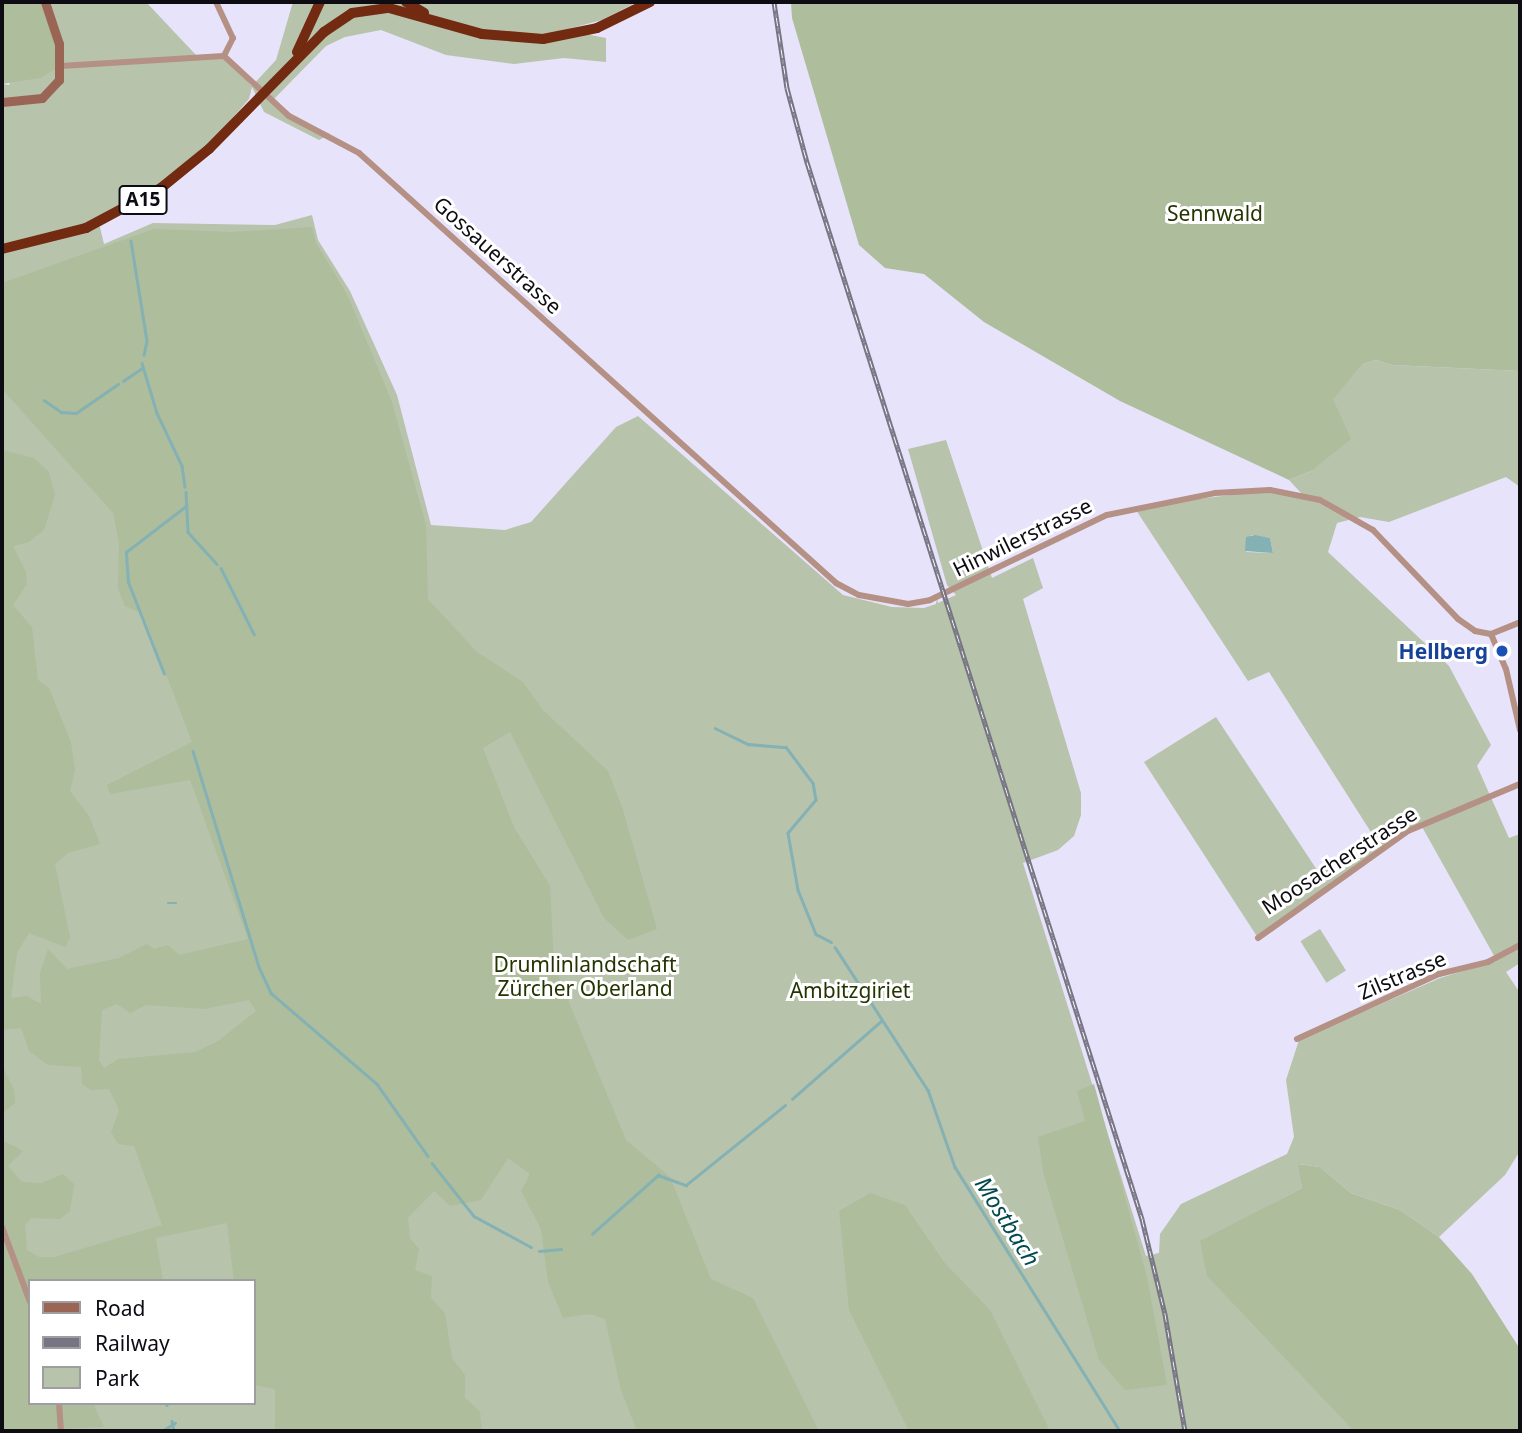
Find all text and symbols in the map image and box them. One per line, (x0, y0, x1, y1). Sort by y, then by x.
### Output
road number: A15 (118, 184, 168, 216)
street label: Gossauerstrasse (429, 191, 567, 319)
park label: Sennwald (1167, 200, 1263, 226)
street label: Hinwilerstrasse (948, 492, 1096, 582)
place label: Hellberg (1399, 638, 1488, 664)
marker: Hellberg (1494, 643, 1510, 659)
street label: Moosacherstrasse (1257, 801, 1421, 919)
street label: Zilstrasse (1355, 945, 1449, 1005)
park label: Drumlinlandschaft Zürcher Oberland (493, 951, 677, 1001)
park label: Ambitzgiriet (790, 977, 910, 1003)
water label: Mostbach (970, 1171, 1046, 1271)
legend (28, 1279, 256, 1405)
text: Road (95, 1294, 145, 1322)
text: Railway (95, 1329, 170, 1357)
text: Park (95, 1364, 139, 1392)

